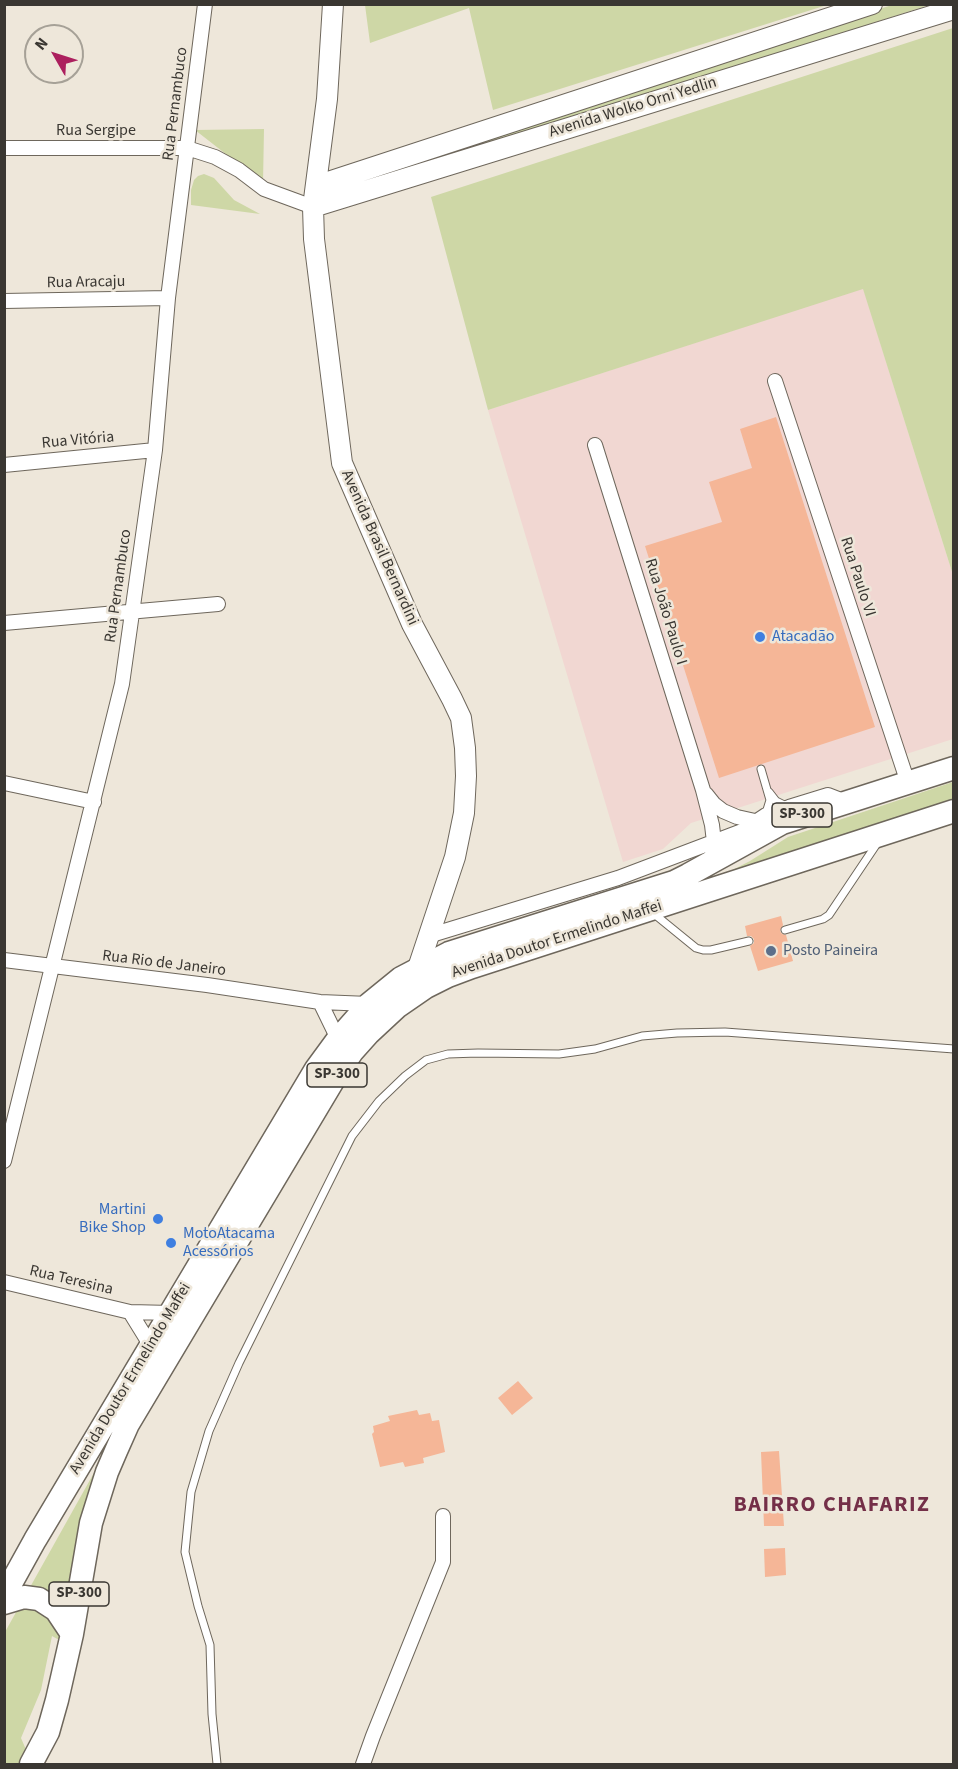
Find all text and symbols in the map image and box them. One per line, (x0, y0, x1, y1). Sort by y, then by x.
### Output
north arrow (24, 24, 84, 84)
text: N (30, 33, 53, 55)
street label: Rua Pernambuco (159, 46, 193, 162)
street label: Avenida Wolko Orni Yedlin (547, 73, 719, 143)
street label: Rua Sergipe (56, 121, 136, 141)
street label: Rua Aracaju (46, 273, 126, 293)
street label: Rua Vitória (41, 428, 115, 454)
street label: Avenida Brasil Bernardini (336, 467, 422, 629)
street label: Rua Pernambuco (102, 528, 136, 644)
street label: Rua Paulo VI (835, 535, 879, 619)
street label: Rua João Paulo I (640, 556, 690, 668)
place label: Atacadão (772, 627, 834, 647)
marker: Atacadão (753, 630, 767, 644)
road number: SP-300 (772, 803, 832, 827)
street label: Avenida Doutor Ermelindo Maffei (449, 897, 665, 983)
place label: Posto Paineira (783, 941, 878, 961)
marker: Posto Paineira (764, 944, 778, 958)
street label: Rua Rio de Janeiro (101, 947, 227, 981)
road number: SP-300 (307, 1063, 367, 1087)
place label: Martini Bike Shop (79, 1200, 146, 1238)
marker: Martini Bike Shop (151, 1212, 165, 1226)
place label: MotoAtacama Acessórios (183, 1224, 275, 1262)
marker: MotoAtacama Acessórios (164, 1236, 178, 1250)
street label: Rua Teresina (27, 1262, 115, 1300)
street label: Avenida Doutor Ermelindo Maffei (66, 1280, 196, 1478)
district label: BAIRRO CHAFARIZ (734, 1493, 930, 1519)
road number: SP-300 (49, 1582, 109, 1606)

